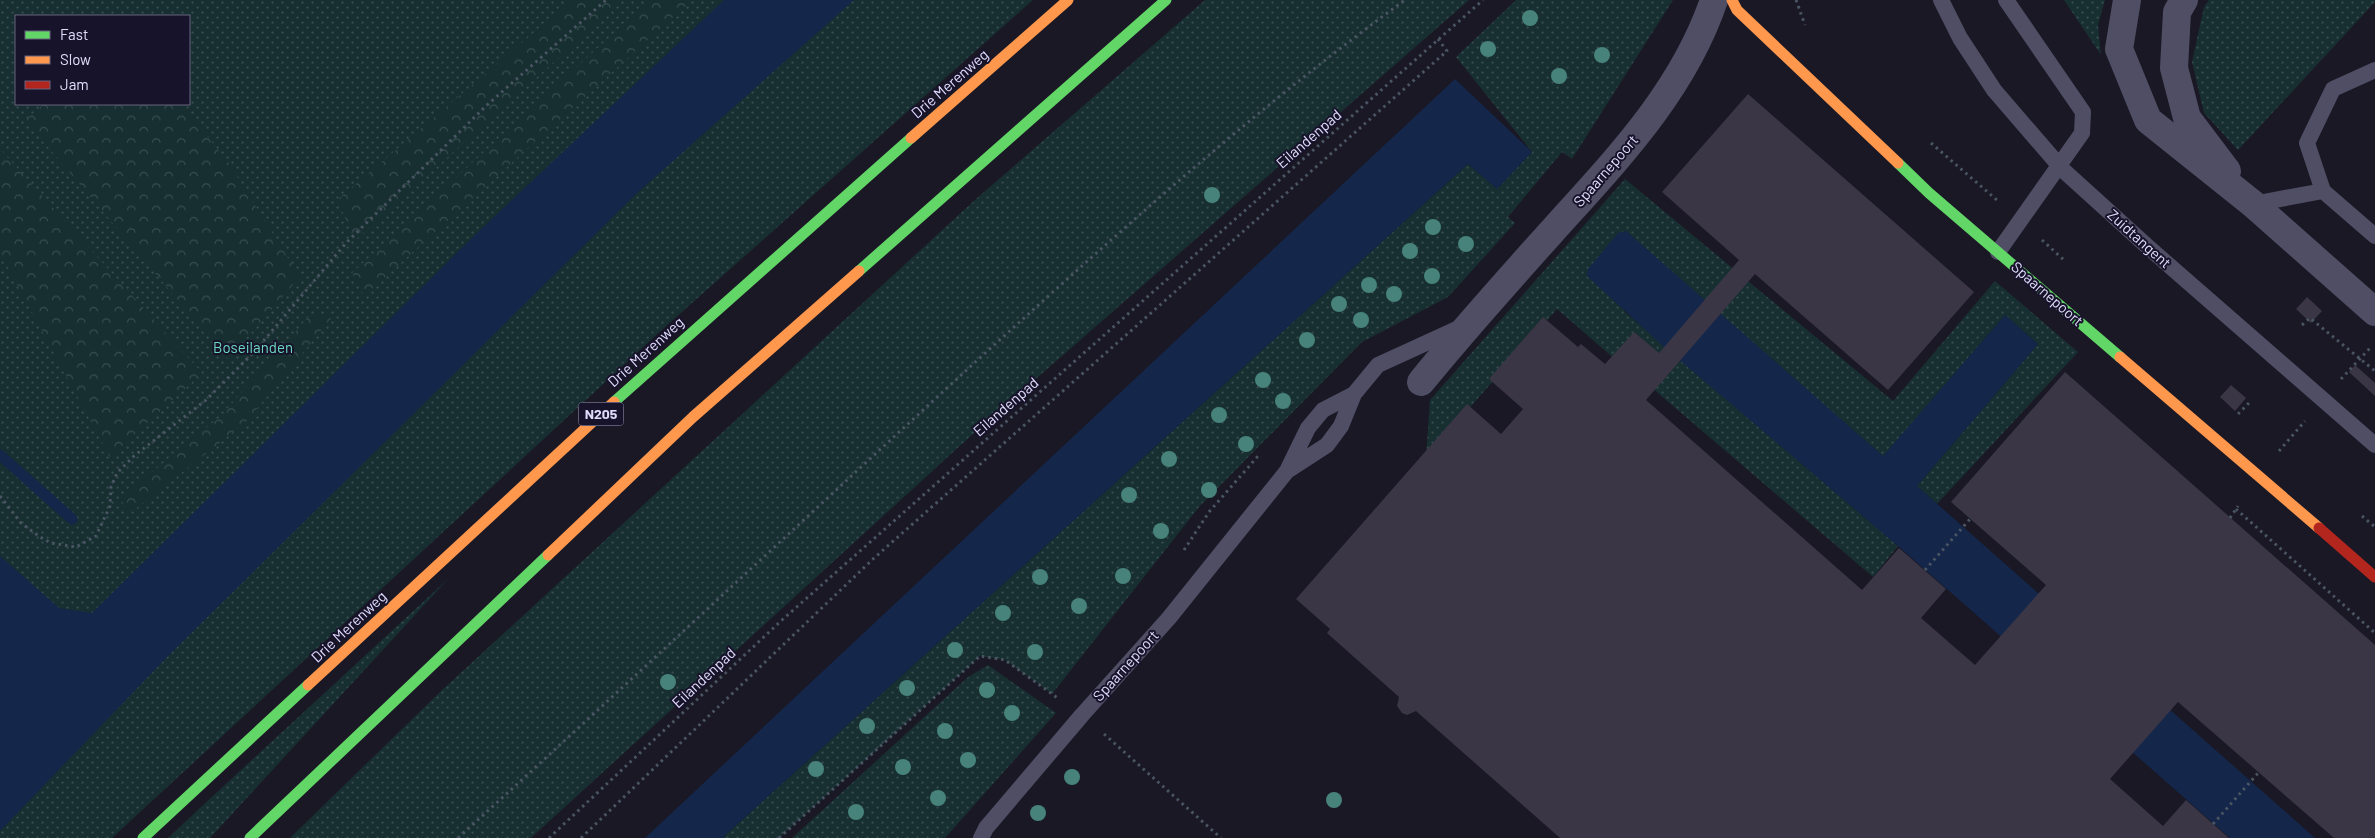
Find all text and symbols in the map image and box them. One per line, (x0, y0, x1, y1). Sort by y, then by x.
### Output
legend (15, 15, 190, 105)
text: Fast (60, 25, 88, 43)
street label: Drie Merenweg (907, 45, 992, 122)
text: Slow (60, 50, 91, 68)
text: Jam (60, 75, 89, 93)
street label: Eilandenpad (1272, 105, 1345, 171)
street label: Spaarnepoort (1569, 131, 1641, 210)
street label: Zuidtangent (2104, 205, 2175, 271)
street label: Spaarnepoort (2008, 257, 2087, 329)
street label: Drie Merenweg (604, 312, 687, 390)
park label: Boseilanden (213, 338, 293, 356)
street label: Eilandenpad (969, 373, 1042, 439)
road number: N205 (578, 402, 624, 426)
street label: Drie Merenweg (307, 587, 390, 666)
street label: Spaarnepoort (1089, 626, 1162, 705)
street label: Eilandenpad (668, 643, 739, 711)

